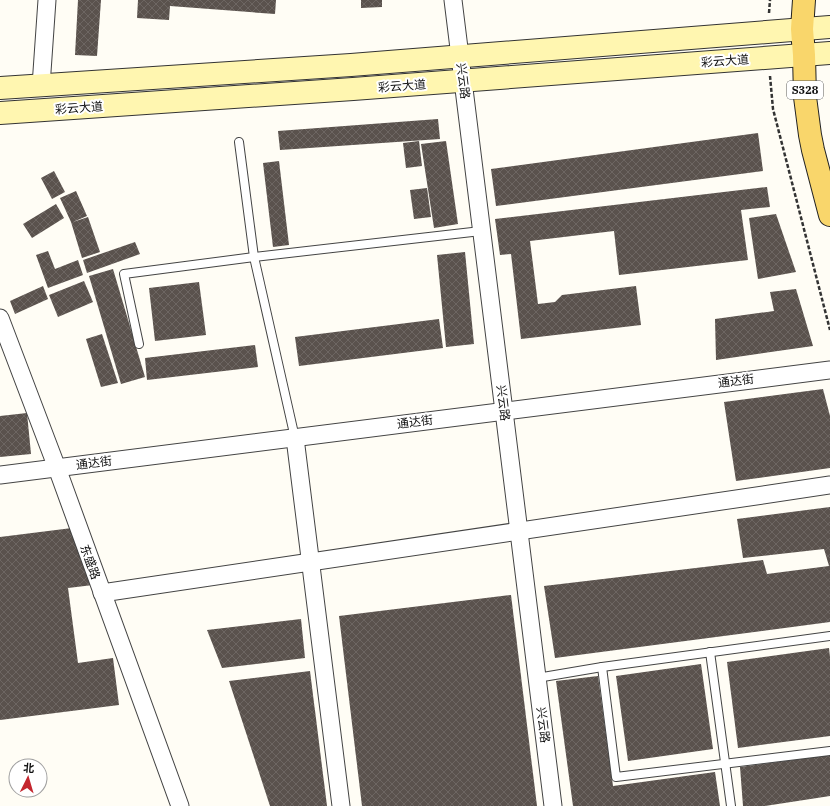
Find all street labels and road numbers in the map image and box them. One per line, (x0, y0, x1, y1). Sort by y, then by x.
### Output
street label: 彩云大道 (700, 51, 749, 70)
street label: 兴云路 (454, 62, 473, 100)
street label: 彩云大道 (377, 76, 426, 95)
road number: S328 (787, 81, 823, 99)
street label: 彩云大道 (54, 98, 103, 117)
street label: 通达街 (717, 371, 755, 390)
street label: 兴云路 (494, 384, 513, 422)
street label: 通达街 (396, 412, 434, 431)
street label: 通达街 (75, 453, 113, 472)
street label: 东盛路 (77, 542, 104, 581)
street label: 兴云路 (534, 706, 553, 744)

